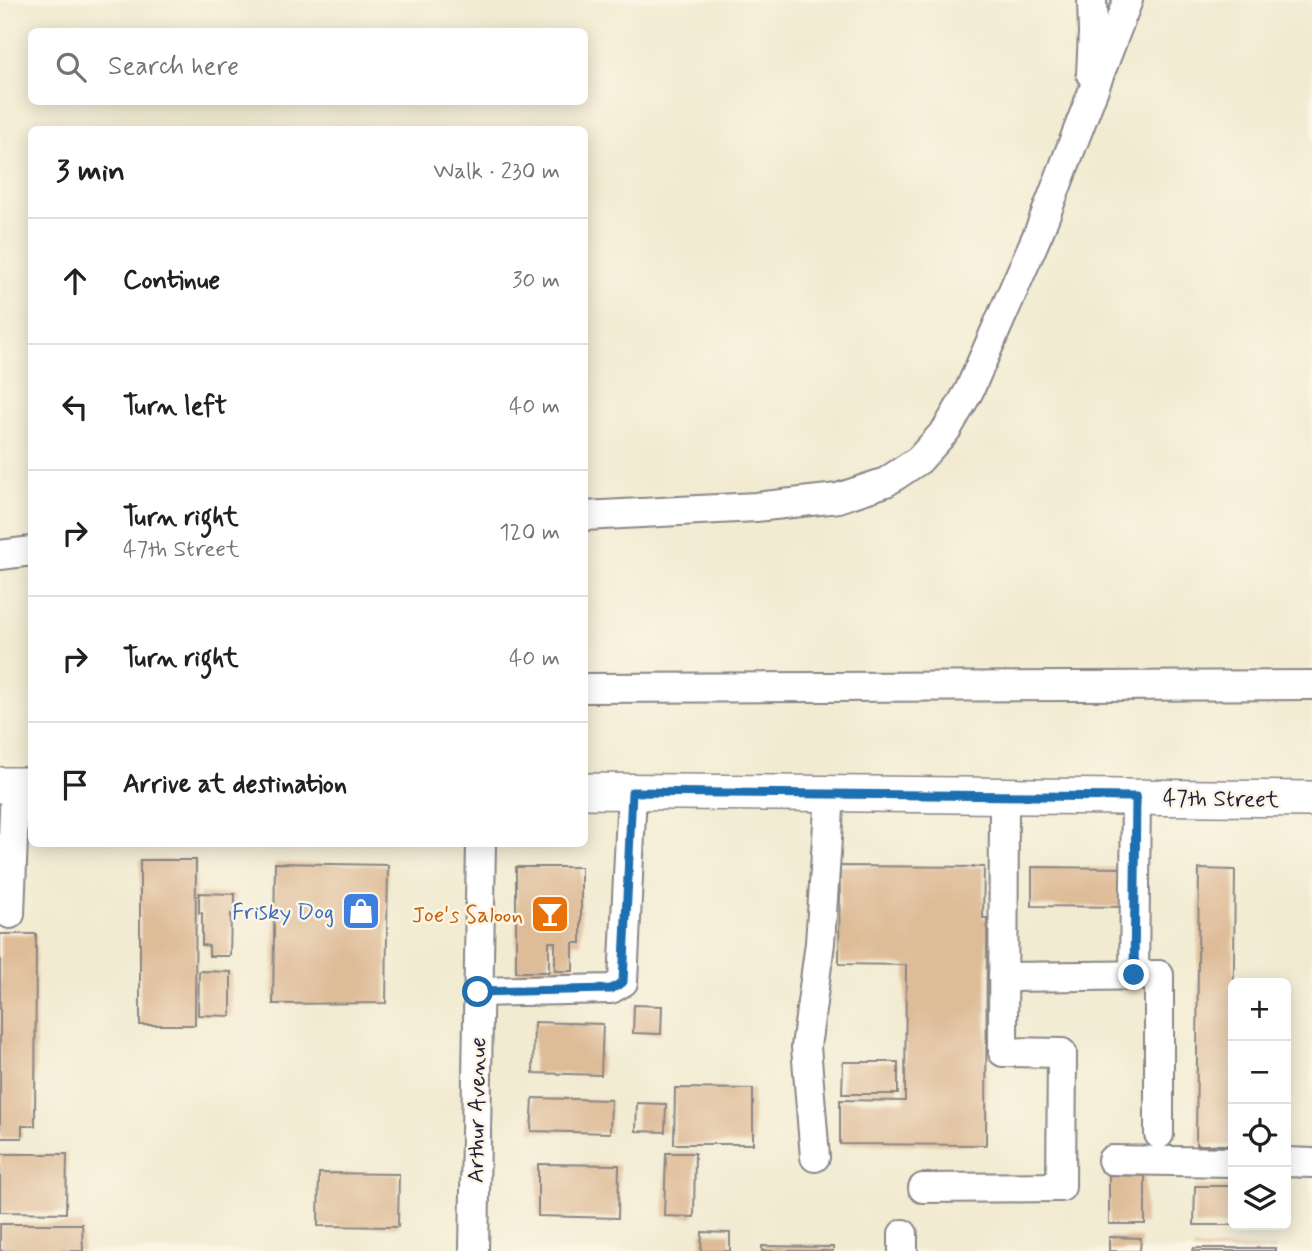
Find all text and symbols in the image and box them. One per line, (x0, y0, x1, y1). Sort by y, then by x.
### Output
search box (28, 28, 588, 105)
icon: search (52, 48, 90, 86)
text: Search here (108, 50, 239, 84)
text: 3 min (56, 152, 125, 191)
text: Walk · 230 m (433, 157, 560, 187)
icon: ahead (56, 262, 94, 300)
text: Continue (123, 264, 220, 298)
text: 30 m (512, 266, 560, 296)
icon: left (56, 388, 94, 426)
text: Turn left (123, 390, 227, 424)
text: 40 m (509, 392, 560, 422)
text: Turn right (123, 501, 239, 535)
icon: right (56, 514, 94, 552)
text: 120 m (499, 518, 560, 548)
text: 47th Street (123, 535, 239, 565)
icon: right (56, 640, 94, 678)
text: Turn right (123, 642, 239, 676)
text: 40 m (509, 644, 560, 674)
icon: arrive (56, 766, 94, 804)
text: Arrive at destination (123, 768, 347, 802)
street label: 47th Street (1163, 784, 1280, 816)
shop icon: Frisky Dog (340, 890, 382, 932)
bar icon: Joe's Saloon (529, 893, 571, 935)
place label: Frisky Dog (232, 898, 334, 928)
place label: Joe's Saloon (412, 901, 523, 931)
route end (1118, 959, 1149, 990)
route start (462, 976, 493, 1007)
map controls (1228, 978, 1291, 1230)
button: + (1228, 978, 1291, 1041)
street label: Arthur Avenue (462, 1037, 494, 1183)
button: − (1228, 1041, 1291, 1104)
button: locate (1228, 1104, 1291, 1167)
button: layers (1228, 1167, 1291, 1230)

